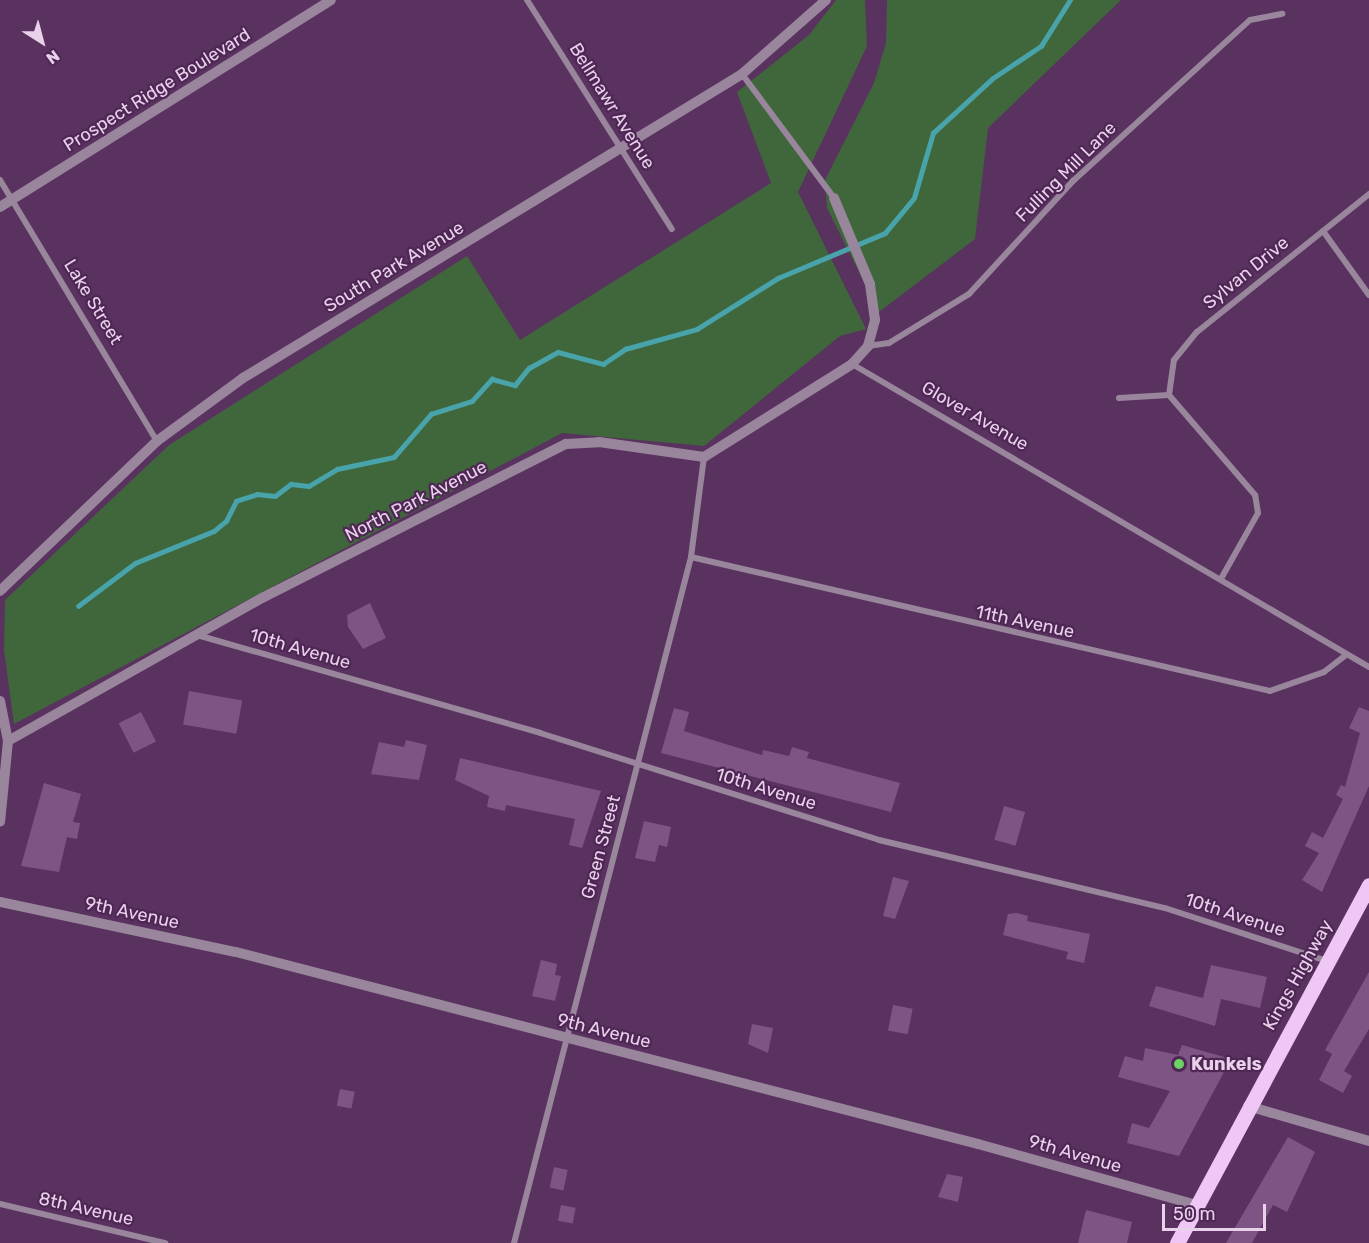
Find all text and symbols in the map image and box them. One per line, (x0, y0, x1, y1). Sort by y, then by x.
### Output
north arrow (12, 12, 72, 72)
street label: Prospect Ridge Boulevard (60, 24, 254, 156)
street label: Bellmawr Avenue (564, 39, 660, 173)
text: N (43, 46, 63, 68)
street label: Fulling Mill Lane (1011, 117, 1121, 227)
street label: South Park Avenue (320, 217, 468, 317)
street label: Sylvan Drive (1199, 232, 1293, 314)
street label: Lake Street (59, 256, 127, 348)
street label: Glover Avenue (917, 376, 1033, 456)
street label: North Park Avenue (341, 456, 491, 546)
street label: 11th Avenue (973, 601, 1077, 643)
street label: 10th Avenue (247, 624, 353, 674)
street label: 10th Avenue (713, 763, 819, 815)
street label: Green Street (577, 793, 625, 901)
street label: 10th Avenue (1182, 889, 1288, 941)
street label: 9th Avenue (83, 892, 181, 934)
street label: Kings Highway (1259, 916, 1337, 1034)
street label: 9th Avenue (555, 1009, 653, 1053)
place label: Kunkels (1191, 1053, 1262, 1075)
marker: Kunkels (1172, 1057, 1186, 1071)
street label: 9th Avenue (1026, 1130, 1124, 1178)
street label: 8th Avenue (36, 1188, 136, 1230)
scale bar (1165, 1192, 1268, 1230)
text: 50 m (1173, 1203, 1216, 1225)

